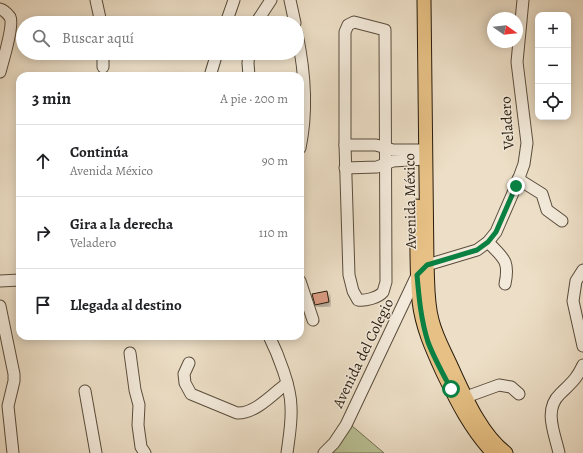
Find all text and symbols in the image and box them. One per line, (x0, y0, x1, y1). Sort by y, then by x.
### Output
north arrow (487, 12, 523, 48)
map controls (535, 12, 571, 120)
button: + (535, 12, 571, 48)
search box (16, 16, 304, 60)
icon: search (30, 27, 52, 49)
text: Buscar aquí (62, 28, 134, 48)
button: − (535, 48, 571, 84)
button: locate (535, 84, 571, 120)
text: 3 min (32, 87, 71, 110)
text: A pie · 200 m (220, 90, 288, 107)
street label: Veladero (495, 96, 519, 151)
text: Continúa (70, 142, 128, 162)
icon: ahead (32, 150, 54, 172)
text: 90 m (262, 152, 288, 169)
street label: Avenida México (399, 153, 421, 250)
text: Avenida México (70, 162, 153, 179)
route end (507, 177, 525, 195)
text: Gira a la derecha (70, 214, 173, 234)
icon: right (32, 222, 54, 244)
text: 110 m (259, 224, 288, 241)
text: Veladero (70, 234, 116, 251)
icon: arrive (32, 294, 54, 316)
text: Llegada al destino (70, 295, 182, 315)
street label: Avenida del Colegio (327, 295, 398, 412)
route start (442, 380, 460, 398)

